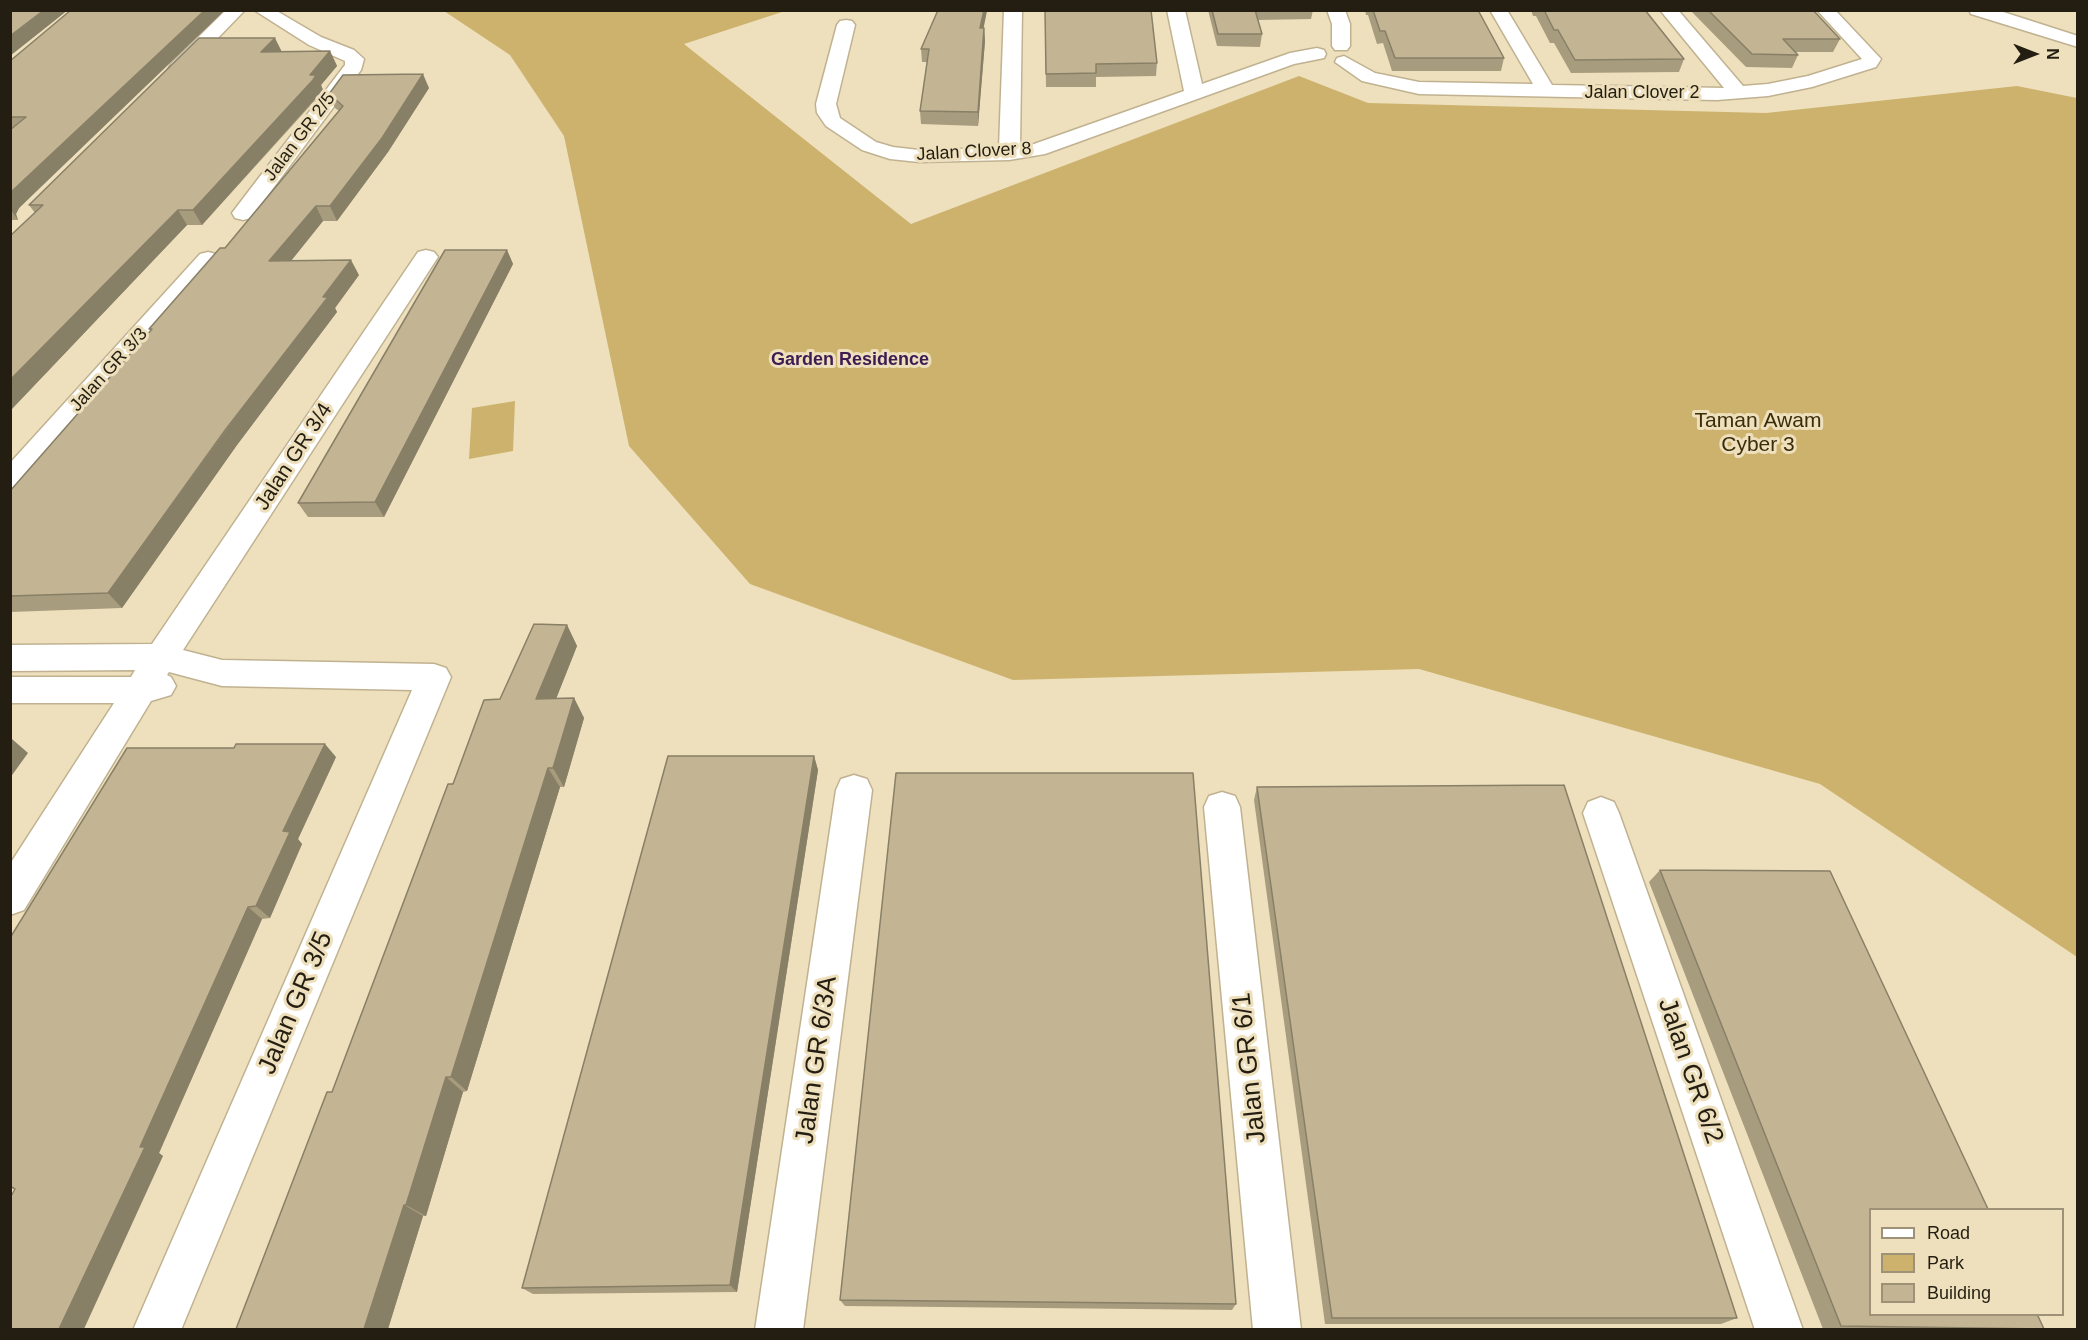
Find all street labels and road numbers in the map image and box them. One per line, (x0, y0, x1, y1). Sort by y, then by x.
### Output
street label: Jalan Clover 2 (1584, 82, 1700, 104)
street label: Jalan GR 2/5 (260, 89, 340, 185)
street label: Jalan Clover 8 (916, 138, 1032, 166)
street label: Jalan GR 3/3 (66, 324, 152, 416)
street label: Jalan GR 3/4 (250, 399, 338, 515)
street label: Jalan GR 3/5 (252, 927, 340, 1079)
street label: Jalan GR 6/3A (790, 974, 844, 1146)
street label: Jalan GR 6/1 (1227, 991, 1273, 1145)
street label: Jalan GR 6/2 (1651, 994, 1729, 1148)

